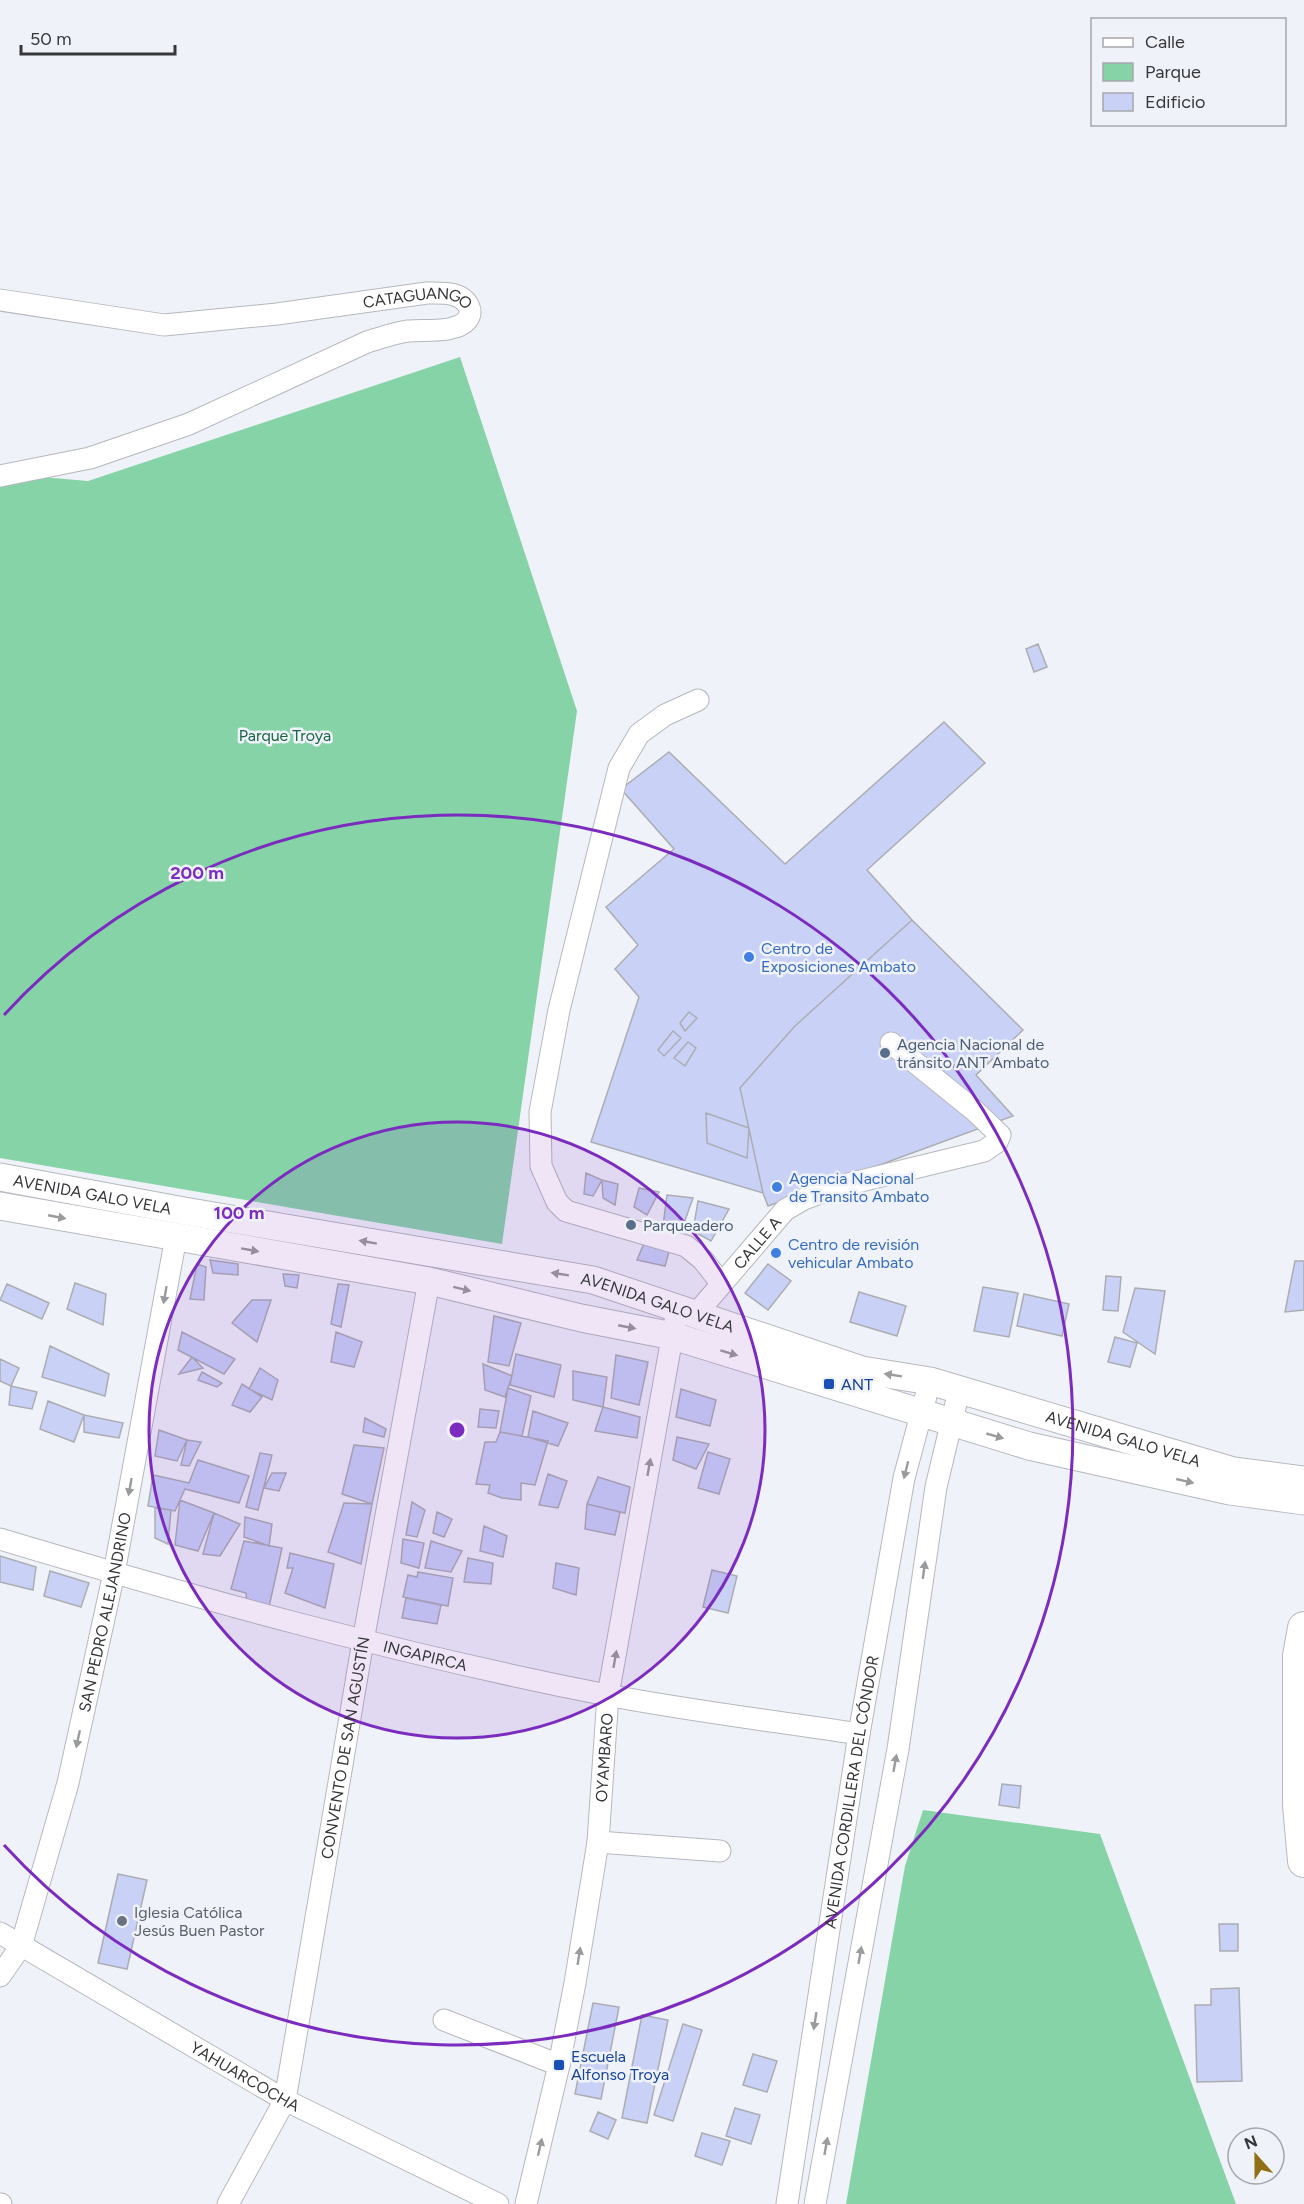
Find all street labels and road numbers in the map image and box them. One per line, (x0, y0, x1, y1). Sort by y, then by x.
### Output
street label: CATAGUANGO (362, 283, 477, 313)
street label: AVENIDA GALO VELA (12, 1170, 173, 1218)
street label: CALLE A (729, 1212, 785, 1273)
street label: AVENIDA GALO VELA (580, 1269, 737, 1336)
street label: AVENIDA GALO VELA (1044, 1406, 1203, 1470)
street label: SAN PEDRO ALEJANDRINO (74, 1511, 135, 1714)
street label: CONVENTO DE SAN AGUSTÍN (317, 1635, 373, 1860)
street label: INGAPIRCA (381, 1636, 469, 1675)
street label: AVENIDA CORDILLERA DEL CÓNDOR (820, 1654, 882, 1930)
street label: OYAMBARO (591, 1712, 616, 1803)
street label: YAHUARCOCHA (187, 2037, 303, 2115)

